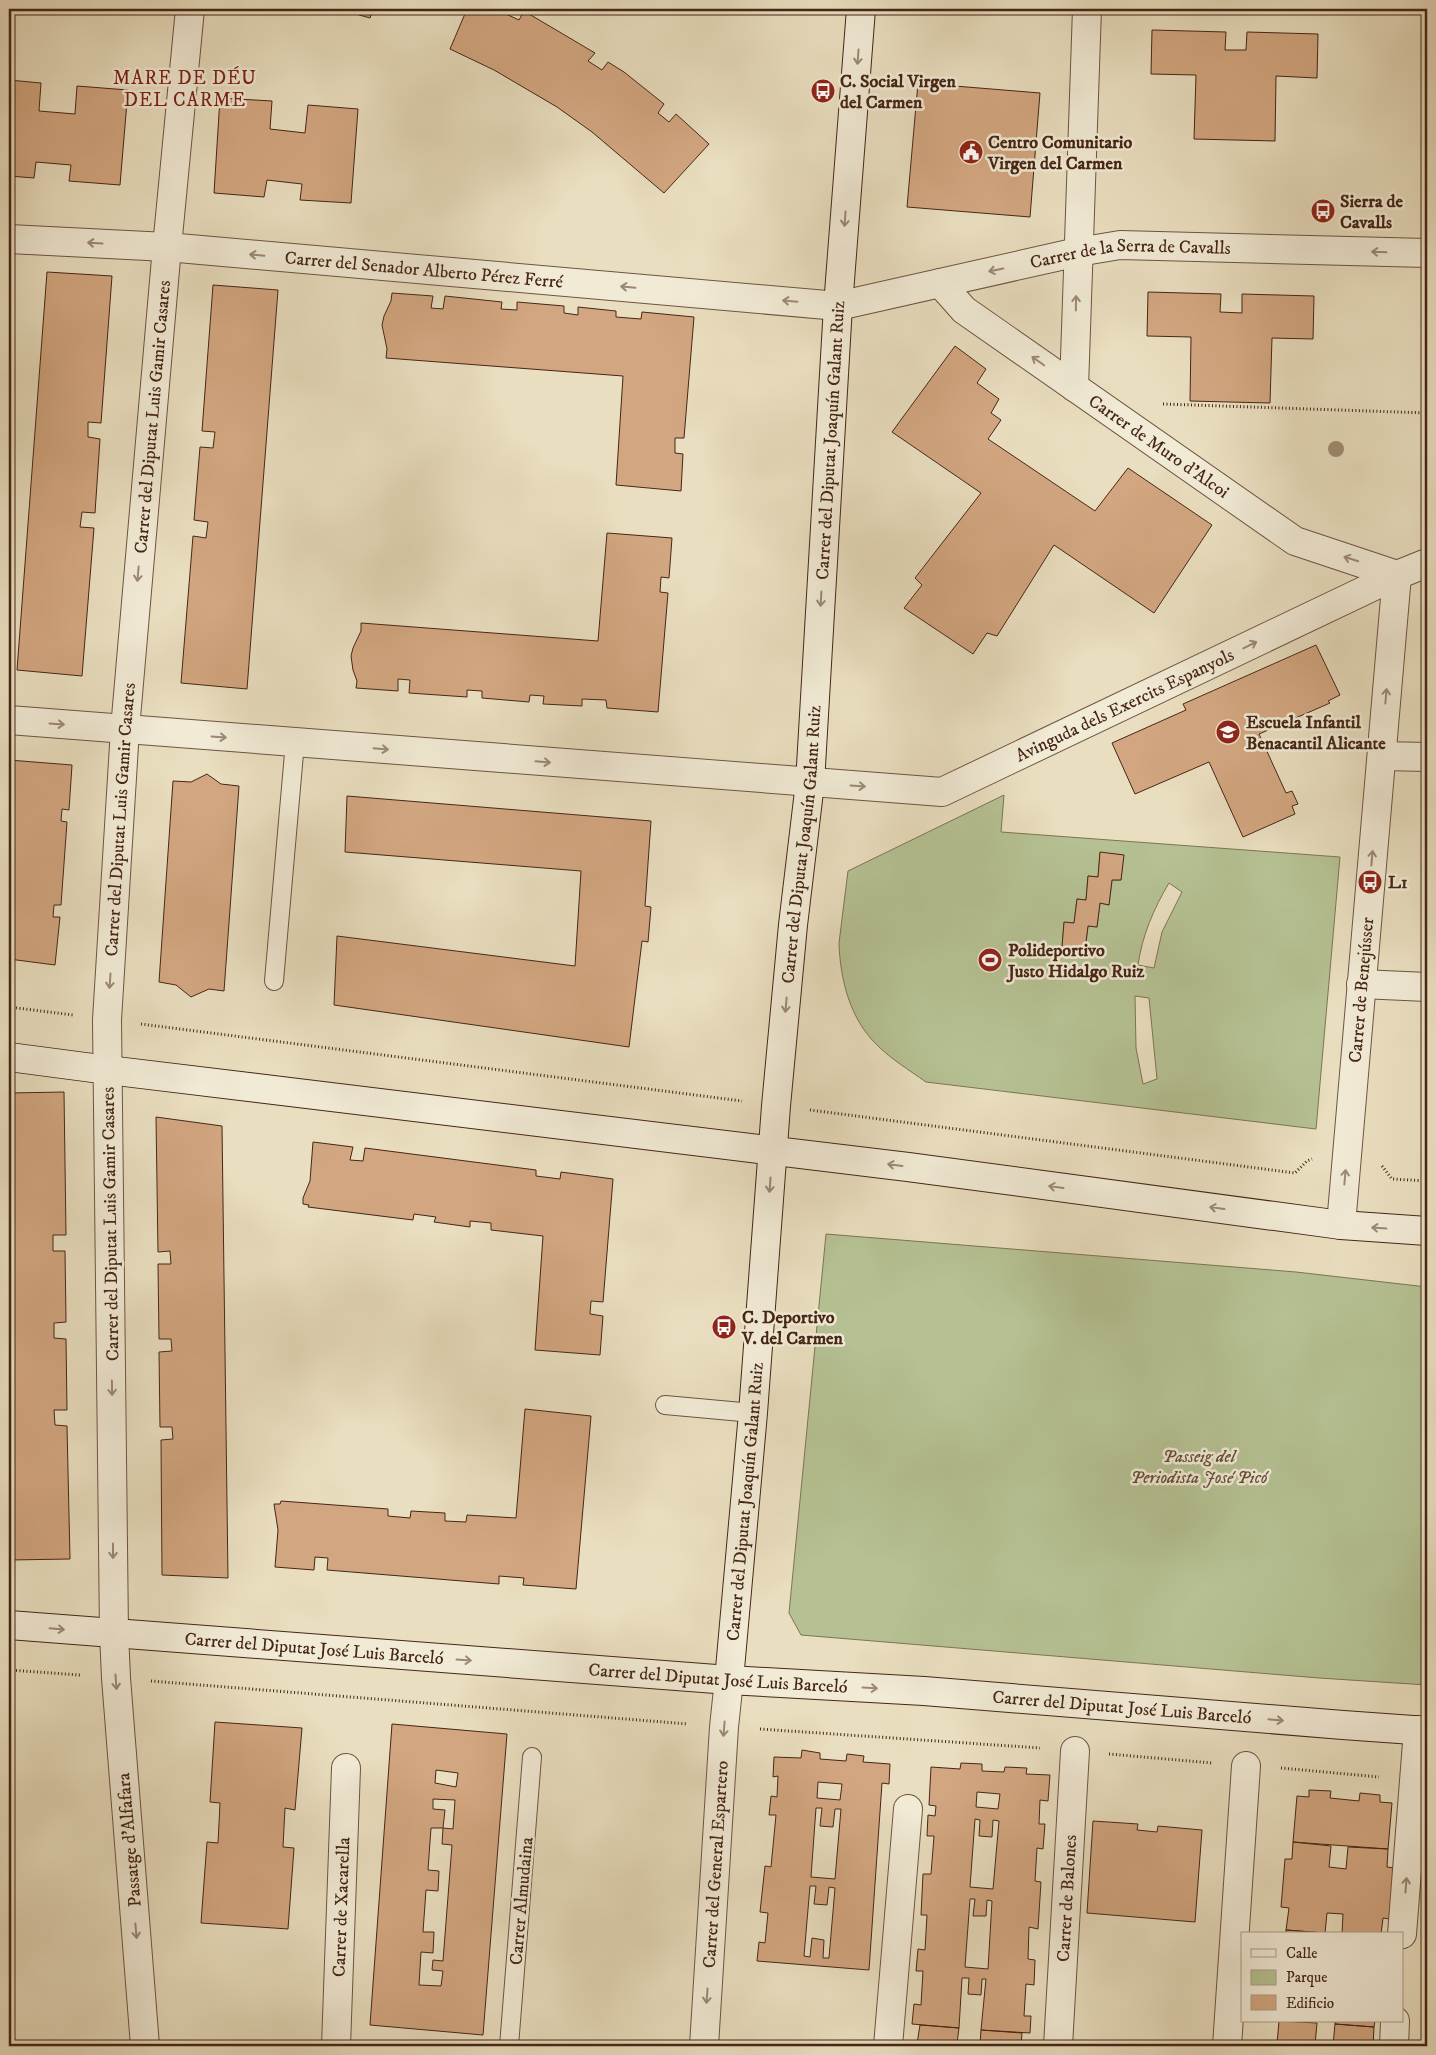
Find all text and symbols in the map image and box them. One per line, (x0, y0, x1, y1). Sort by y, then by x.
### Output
one-way arrow (853, 49, 862, 65)
district label: MARE DE DÉU DEL CARME (113, 66, 257, 112)
place label: C. Social Virgen del Carmen (840, 71, 956, 114)
bus stop icon: C. Social Virgen del Carmen (810, 78, 836, 104)
place label: Centro Comunitario Virgen del Carmen (987, 132, 1132, 175)
public building icon: Centro Comunitario Virgen del Carmen (958, 139, 984, 165)
place label: Sierra de Cavalls (1340, 191, 1403, 234)
bus stop icon: Sierra de Cavalls (1310, 198, 1336, 224)
one-way arrow (840, 211, 850, 227)
street label: Carrer de la Serra de Cavalls (1028, 235, 1231, 274)
one-way arrow (87, 239, 103, 248)
street label: Carrer del Senador Alberto Pérez Ferré (284, 247, 564, 294)
one-way arrow (1371, 247, 1387, 257)
one-way arrow (249, 250, 265, 260)
one-way arrow (988, 266, 1004, 275)
street label: Carrer del Diputat Luis Gamir Casares (130, 279, 176, 555)
one-way arrow (620, 282, 636, 292)
one-way arrow (1072, 295, 1081, 311)
one-way arrow (782, 296, 798, 306)
street label: Carrer del Diputat Joaquín Galant Ruiz (812, 300, 850, 581)
one-way arrow (1031, 356, 1045, 366)
street label: Carrer de Muro d'Alcoi (1084, 390, 1233, 504)
one-way arrow (1343, 554, 1359, 564)
one-way arrow (134, 566, 143, 582)
one-way arrow (816, 591, 825, 607)
one-way arrow (1242, 640, 1257, 649)
street label: Avinguda dels Exercits Espanyols (1012, 644, 1238, 767)
street label: Carrer del Diputat Luis Gamir Casares (101, 682, 141, 957)
one-way arrow (1382, 688, 1391, 704)
street label: Carrer del Diputat Joaquín Galant Ruiz (778, 704, 827, 984)
place label: Escuela Infantil Benacantil Alicante (1246, 712, 1386, 755)
one-way arrow (49, 719, 65, 729)
school or university icon: Escuela Infantil Benacantil Alicante (1215, 719, 1241, 745)
one-way arrow (211, 732, 227, 741)
one-way arrow (373, 744, 389, 754)
one-way arrow (535, 757, 551, 767)
one-way arrow (850, 782, 866, 791)
one-way arrow (1367, 850, 1377, 866)
bus stop icon: L1 (1357, 869, 1383, 895)
place label: L1 (1388, 872, 1408, 894)
street label: Carrer de Benejússer (1345, 916, 1379, 1064)
place label: Polideportivo Justo Hidalgo Ruiz (1006, 940, 1144, 983)
sports icon: Polideportivo Justo Hidalgo Ruiz (977, 947, 1003, 973)
one-way arrow (105, 973, 114, 989)
one-way arrow (781, 997, 790, 1013)
street label: Carrer del Diputat Luis Gamir Casares (98, 1087, 124, 1361)
one-way arrow (888, 1160, 904, 1170)
one-way arrow (1341, 1169, 1350, 1185)
one-way arrow (766, 1176, 775, 1192)
one-way arrow (1049, 1182, 1065, 1192)
one-way arrow (1210, 1203, 1226, 1213)
one-way arrow (1371, 1223, 1387, 1232)
place label: C. Deportivo V. del Carmen (741, 1307, 844, 1350)
bus stop icon: C. Deportivo V. del Carmen (711, 1314, 737, 1340)
street label: Carrer del Diputat Joaquín Galant Ruiz (723, 1361, 769, 1642)
one-way arrow (107, 1380, 116, 1396)
park label: Passeig del Periodista José Picó (1131, 1446, 1270, 1489)
one-way arrow (108, 1542, 118, 1559)
one-way arrow (49, 1624, 65, 1634)
street label: Carrer del Diputat José Luis Barceló (184, 1628, 445, 1670)
one-way arrow (455, 1655, 471, 1665)
street label: Carrer del Diputat José Luis Barceló (588, 1659, 848, 1699)
one-way arrow (111, 1674, 121, 1690)
one-way arrow (862, 1683, 878, 1692)
street label: Carrer del Diputat José Luis Barceló (992, 1687, 1252, 1730)
one-way arrow (1268, 1715, 1284, 1725)
one-way arrow (719, 1721, 728, 1737)
street label: Carrer del General Espartero (699, 1760, 734, 1969)
street label: Passatge d'Alfafara (113, 1772, 147, 1908)
street label: Carrer de Balones (1053, 1834, 1082, 1963)
street label: Carrer de Xacarella (328, 1836, 356, 1978)
street label: Carrer Almudaina (505, 1836, 539, 1966)
one-way arrow (1401, 1877, 1411, 1893)
one-way arrow (131, 1923, 141, 1939)
legend (1241, 1932, 1404, 2022)
text: Calle (1286, 1944, 1318, 1963)
text: Parque (1286, 1968, 1327, 1987)
one-way arrow (702, 1988, 711, 2004)
text: Edificio (1286, 1994, 1334, 2013)

